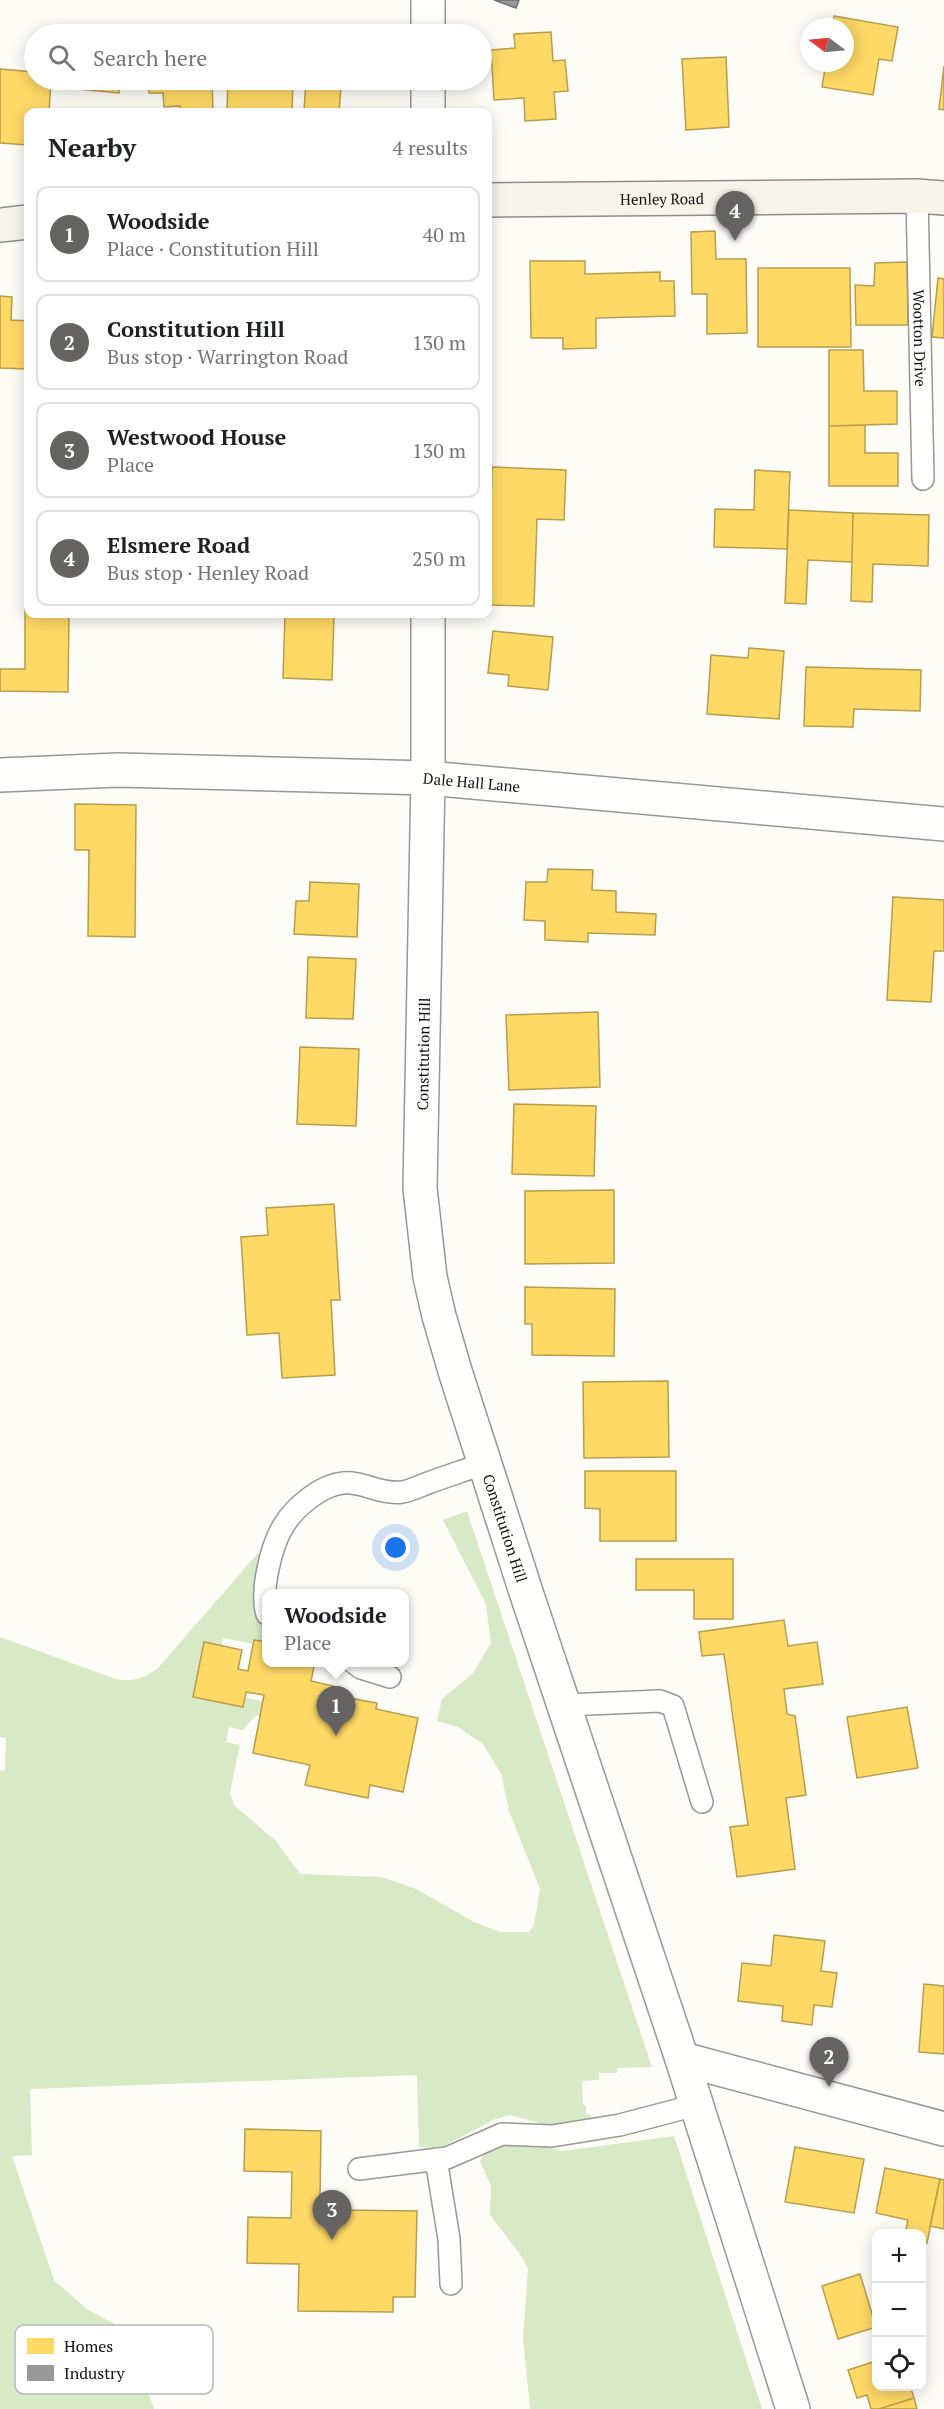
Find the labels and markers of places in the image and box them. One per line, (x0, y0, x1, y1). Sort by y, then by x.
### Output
pin: 4 (716, 192, 754, 241)
pin: 1 (316, 1686, 356, 1736)
pin: 2 (810, 2038, 848, 2087)
pin: 3 (312, 2190, 352, 2240)

